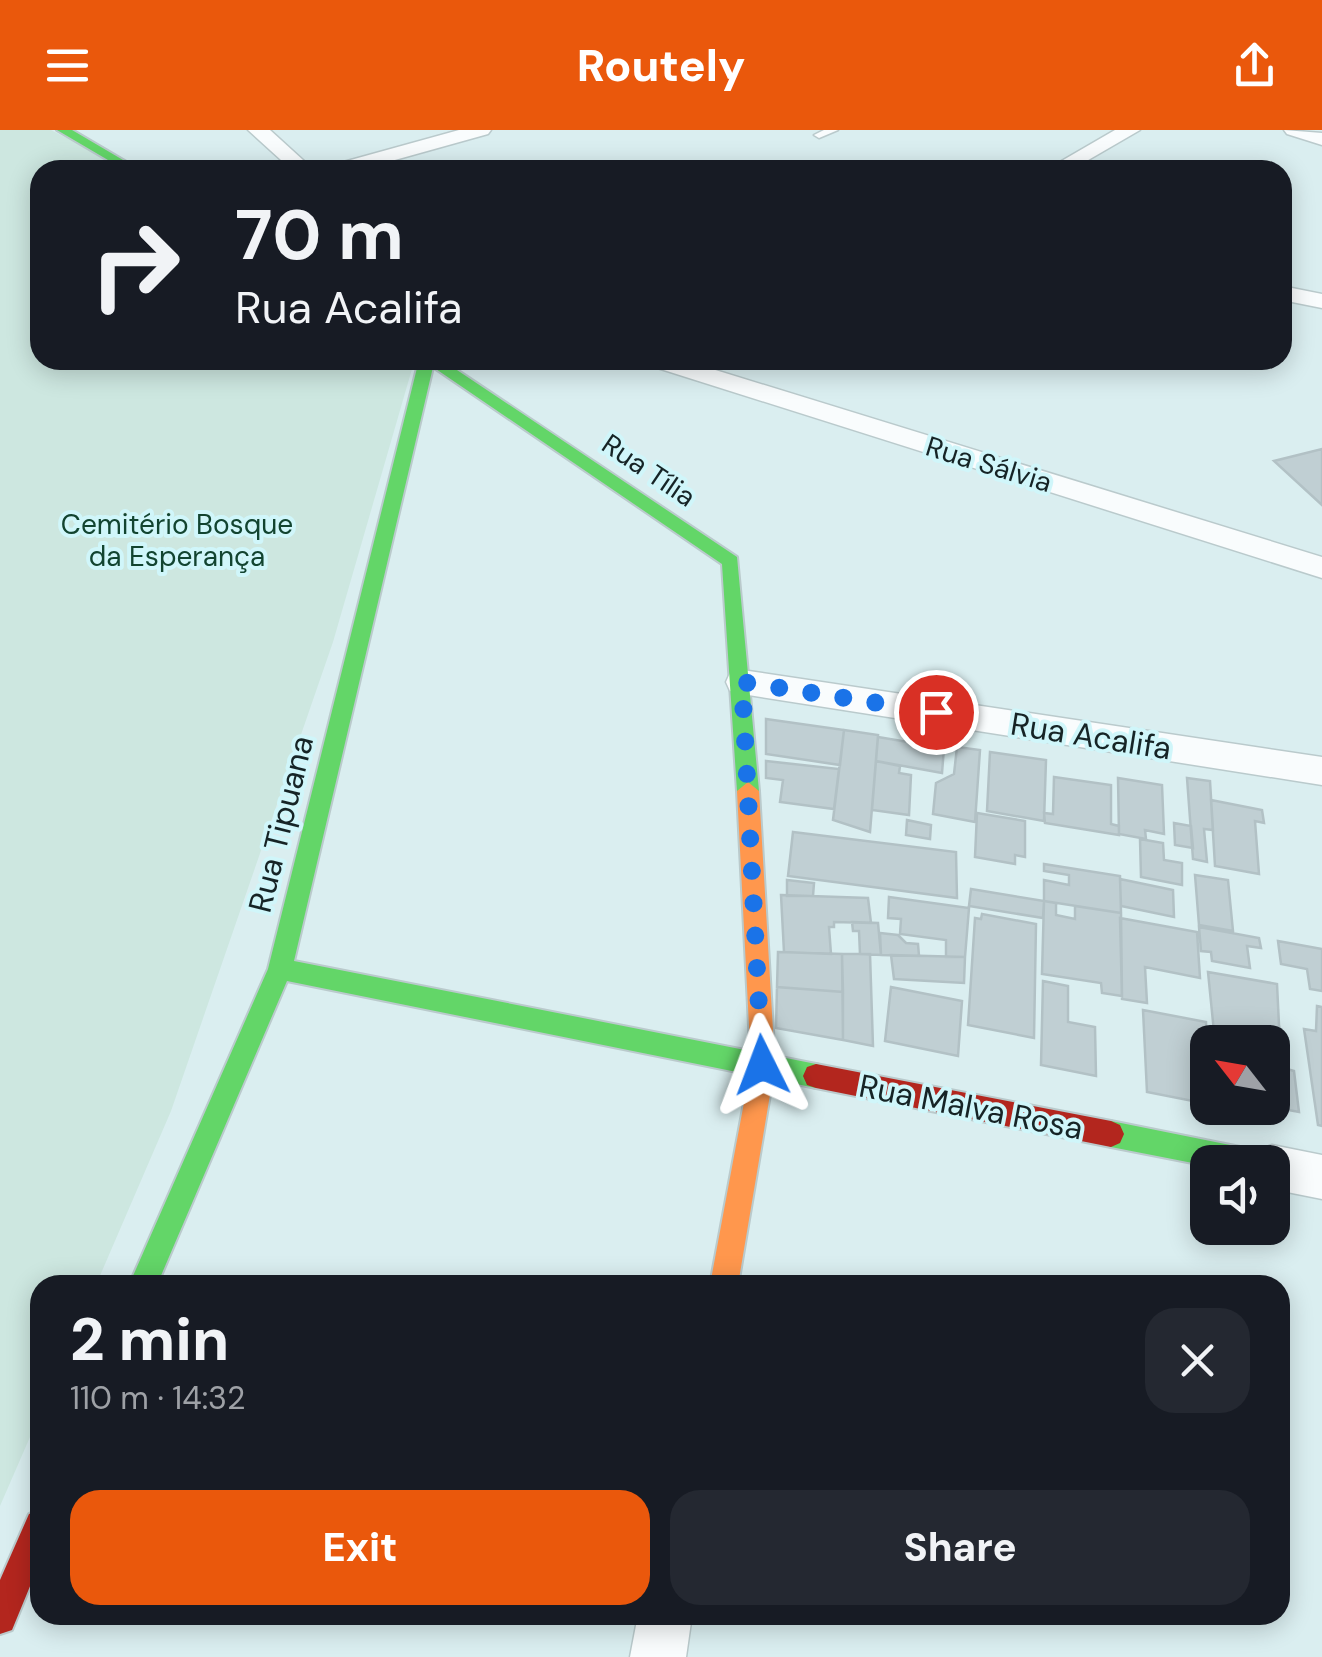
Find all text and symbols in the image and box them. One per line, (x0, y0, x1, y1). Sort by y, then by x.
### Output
text: Routely (577, 36, 745, 95)
icon: menu (40, 38, 95, 93)
icon: share (1227, 38, 1282, 93)
text: 70 m (235, 190, 404, 281)
icon: right (70, 200, 200, 330)
text: Rua Acalifa (235, 278, 463, 337)
street label: Rua Tília (595, 426, 703, 515)
street label: Rua Sálvia (921, 428, 1056, 501)
park label: Cemitério Bosque da Esperança (61, 506, 293, 575)
pin (894, 670, 979, 755)
icon: arrive (909, 685, 964, 740)
street label: Rua Acalifa (1008, 703, 1174, 769)
street label: Rua Tipuana (239, 731, 323, 917)
position arrow (710, 1013, 814, 1117)
north arrow (1190, 1025, 1290, 1125)
map controls (1190, 1025, 1290, 1245)
street label: Rua Malva Rosa (855, 1065, 1087, 1149)
button: sound (1190, 1145, 1290, 1245)
text: 2 min (70, 1300, 229, 1379)
button: close (1145, 1308, 1250, 1413)
text: 110 m · 14:32 (70, 1377, 245, 1419)
button: Exit (70, 1490, 650, 1605)
button: Share (670, 1490, 1250, 1605)

